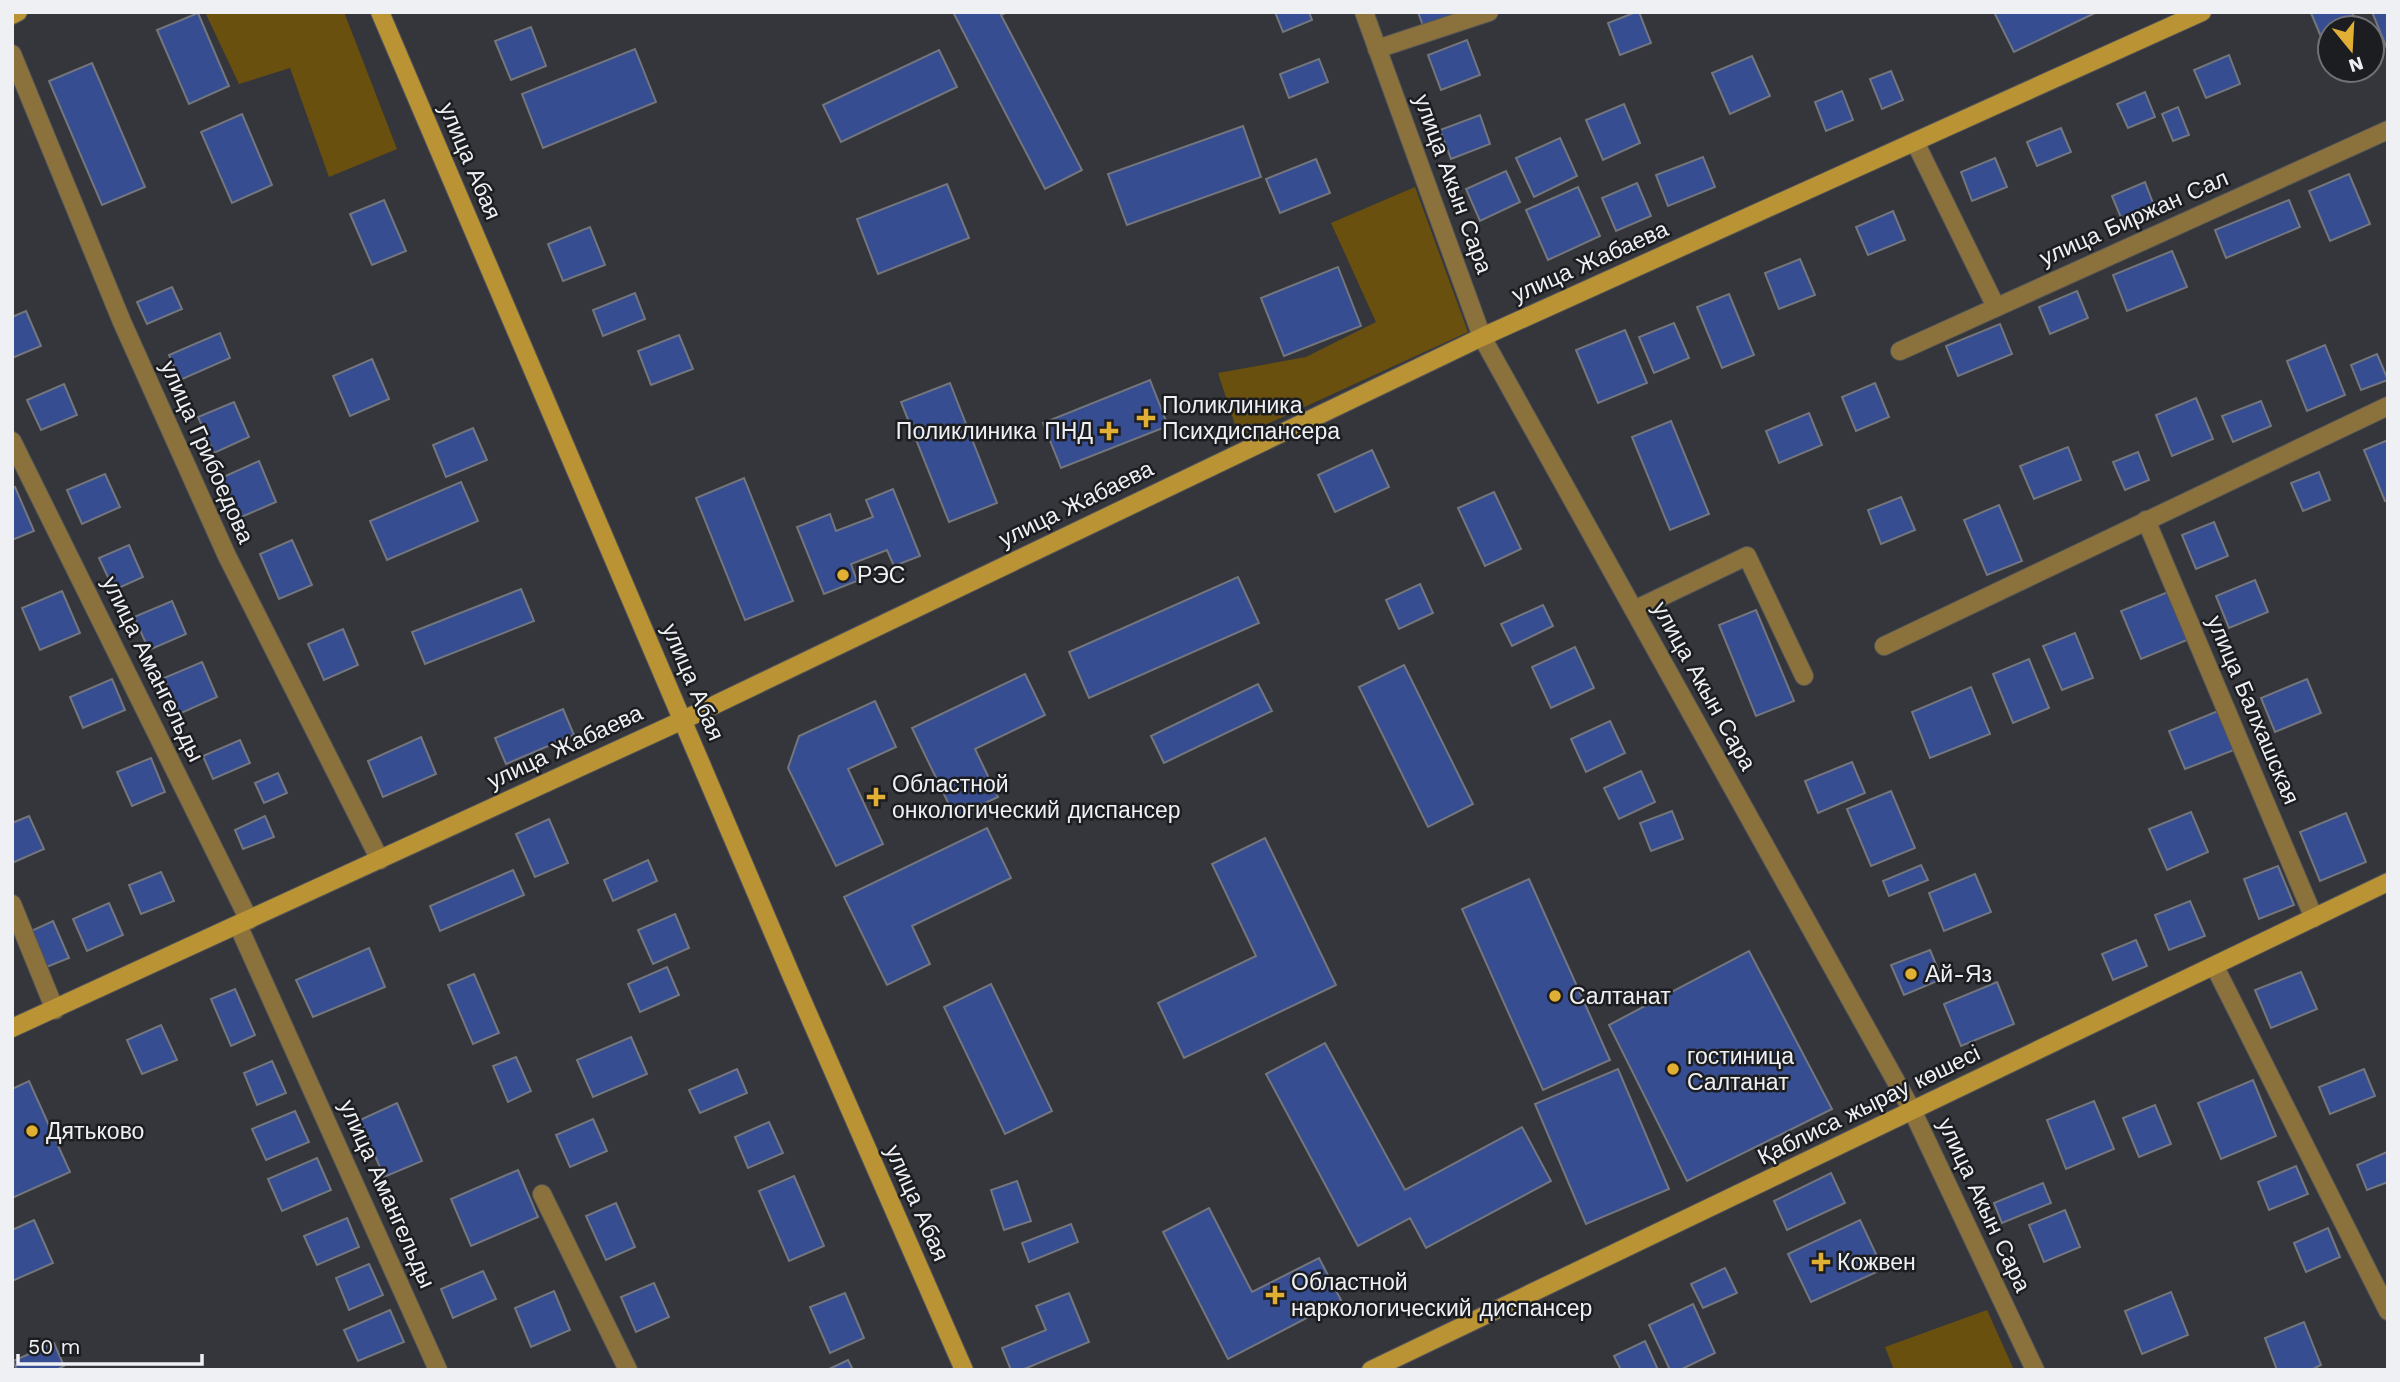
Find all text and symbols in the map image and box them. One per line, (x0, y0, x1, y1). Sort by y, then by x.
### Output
north arrow (2316, 14, 2386, 84)
text: N (2346, 52, 2366, 78)
street label: улица Акын Сара (1408, 91, 1498, 278)
street label: улица Абая (433, 99, 507, 223)
street label: улица Биржан Сал (2036, 164, 2232, 272)
street label: улица Жабаева (1508, 215, 1673, 309)
street label: улица Грибоедова (155, 356, 259, 548)
place label: Поликлиника Психдиспансера (1162, 392, 1340, 445)
marker: Поликлиника Психдиспансера (1136, 408, 1156, 428)
place label: Поликлиника ПНД (896, 418, 1093, 445)
marker: Поликлиника ПНД (1099, 421, 1119, 441)
street label: улица Жабаева (994, 455, 1158, 553)
place label: РЭС (857, 562, 905, 589)
marker: РЭС (835, 567, 851, 583)
street label: улица Амангельды (96, 572, 210, 766)
street label: улица Акын Сара (1646, 597, 1762, 775)
street label: улица Балхашская (2201, 612, 2305, 808)
street label: улица Абая (656, 620, 730, 744)
street label: улица Жабаева (483, 699, 647, 795)
place label: Областной онкологический диспансер (892, 771, 1180, 824)
marker: Областной онкологический диспансер (866, 787, 886, 807)
place label: Ай-Яз (1925, 961, 1992, 988)
marker: Ай-Яз (1903, 966, 1919, 982)
place label: Салтанат (1569, 983, 1671, 1010)
marker: Салтанат (1547, 988, 1563, 1004)
street label: Қаблиса жырау көшесі (1753, 1039, 1985, 1171)
place label: гостиница Салтанат (1687, 1043, 1794, 1096)
marker: гостиница Салтанат (1665, 1061, 1681, 1077)
street label: улица Амангельды (333, 1096, 441, 1292)
street label: улица Акын Сара (1932, 1114, 2036, 1296)
place label: Дятьково (46, 1118, 144, 1145)
marker: Дятьково (24, 1123, 40, 1139)
street label: улица Абая (879, 1141, 955, 1265)
place label: Кожвен (1837, 1249, 1916, 1276)
marker: Кожвен (1811, 1252, 1831, 1272)
place label: Областной наркологический диспансер (1291, 1269, 1592, 1322)
marker: Областной наркологический диспансер (1265, 1285, 1285, 1305)
scale bar (18, 1322, 201, 1366)
text: 50 m (28, 1334, 80, 1359)

